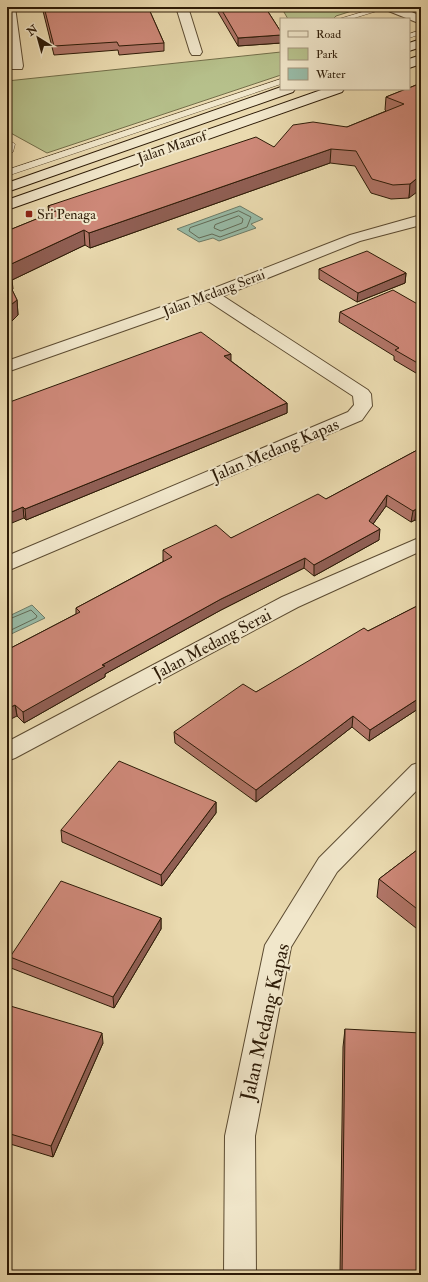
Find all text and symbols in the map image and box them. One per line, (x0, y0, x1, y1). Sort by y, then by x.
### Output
north arrow (18, 18, 58, 58)
legend (280, 18, 410, 90)
text: N (24, 22, 41, 39)
text: Road (316, 27, 341, 42)
text: Park (316, 47, 338, 62)
text: Water (315, 67, 346, 82)
street label: Jalan Maarof (134, 126, 211, 167)
place label: Sri Penaga (37, 206, 96, 223)
marker: Sri Penaga (24, 209, 34, 219)
street label: Jalan Medang Serai (160, 266, 268, 321)
street label: Jalan Medang Kapas (207, 414, 343, 488)
street label: Jalan Medang Serai (148, 604, 276, 685)
street label: Jalan Medang Kapas (234, 941, 296, 1104)

